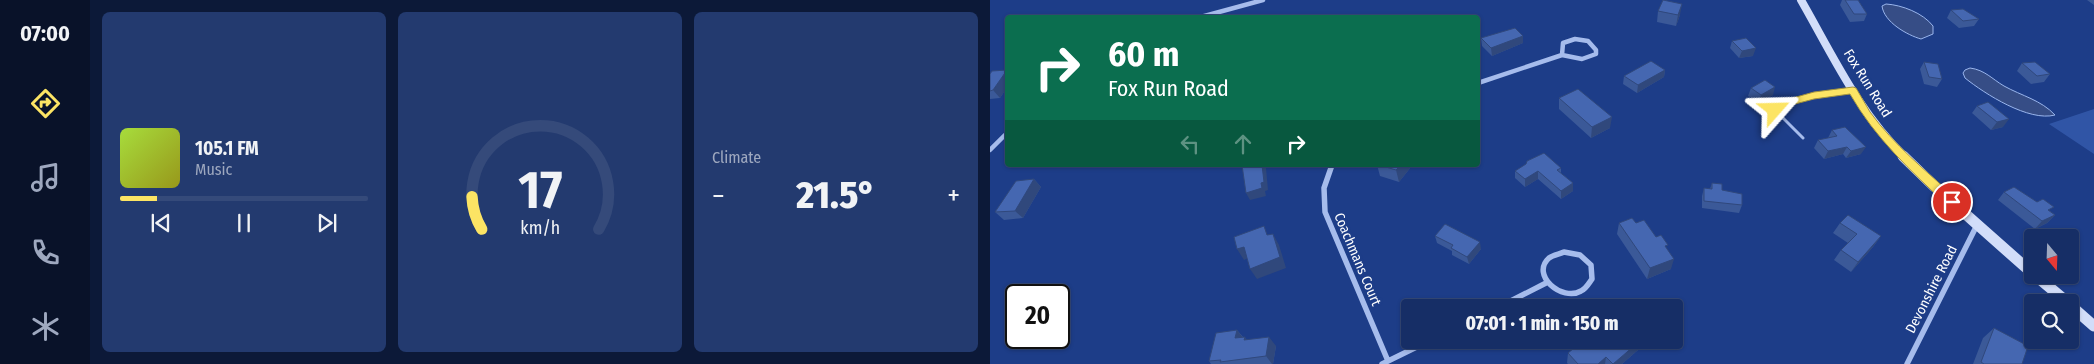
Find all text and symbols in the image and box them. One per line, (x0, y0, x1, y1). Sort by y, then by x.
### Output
text: 07:00 (20, 20, 70, 47)
text: 60 m (1108, 33, 1179, 75)
icon: right (1025, 35, 1090, 100)
street label: Fox Run Road (1840, 46, 1895, 120)
text: Fox Run Road (1108, 75, 1229, 102)
position arrow (1748, 83, 1800, 135)
icon: directions (28, 86, 63, 121)
icon: left (1176, 130, 1204, 158)
icon: ahead (1229, 130, 1257, 158)
icon: right (1282, 130, 1310, 158)
text: 105.1 FM (195, 137, 259, 160)
text: Climate (712, 148, 761, 167)
text: 17 (518, 159, 562, 222)
icon: music (28, 160, 63, 195)
text: Music (195, 160, 232, 179)
text: 21.5° (796, 172, 876, 218)
text: − (712, 179, 725, 212)
text: + (947, 179, 960, 212)
pin (1931, 181, 1973, 223)
icon: arrive (1938, 188, 1966, 216)
icon: previous (147, 209, 175, 237)
icon: pause (230, 209, 258, 237)
icon: next (313, 209, 341, 237)
street label: Coachmans Court (1330, 210, 1385, 309)
text: km/h (520, 217, 560, 239)
north arrow (2024, 229, 2079, 284)
map controls (2024, 229, 2079, 349)
icon: phone (28, 235, 63, 270)
street label: Devonshire Road (1902, 242, 1961, 336)
speed limit sign: 20 (1005, 284, 1070, 349)
button: search (2024, 294, 2079, 349)
icon: climate (28, 309, 63, 344)
text: 07:01 · 1 min · 150 m (1465, 312, 1619, 335)

